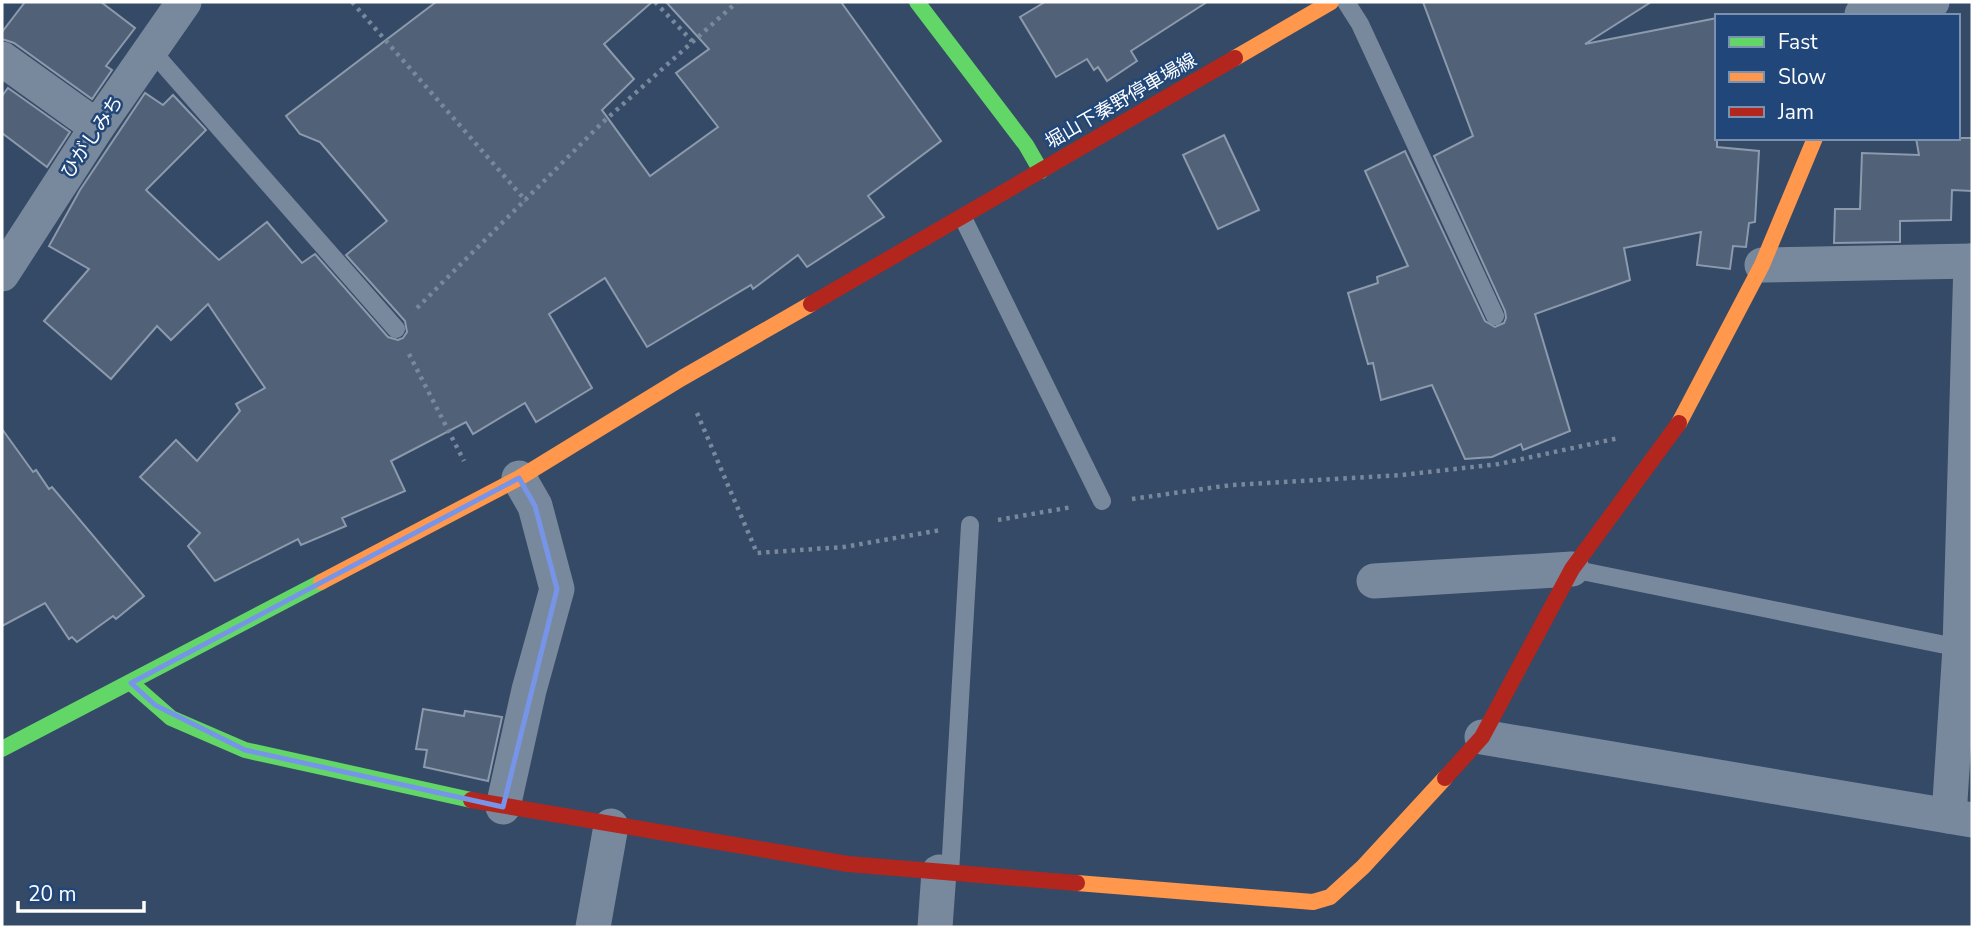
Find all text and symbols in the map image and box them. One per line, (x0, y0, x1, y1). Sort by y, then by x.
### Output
legend (1715, 14, 1960, 140)
text: Fast (1778, 28, 1818, 56)
street label: 堀山下秦野停車場線 (1040, 47, 1202, 155)
text: Slow (1778, 63, 1827, 91)
street label: ひがしみち (55, 90, 129, 184)
text: Jam (1777, 98, 1814, 126)
scale bar (18, 870, 144, 914)
text: 20 m (28, 880, 77, 908)

